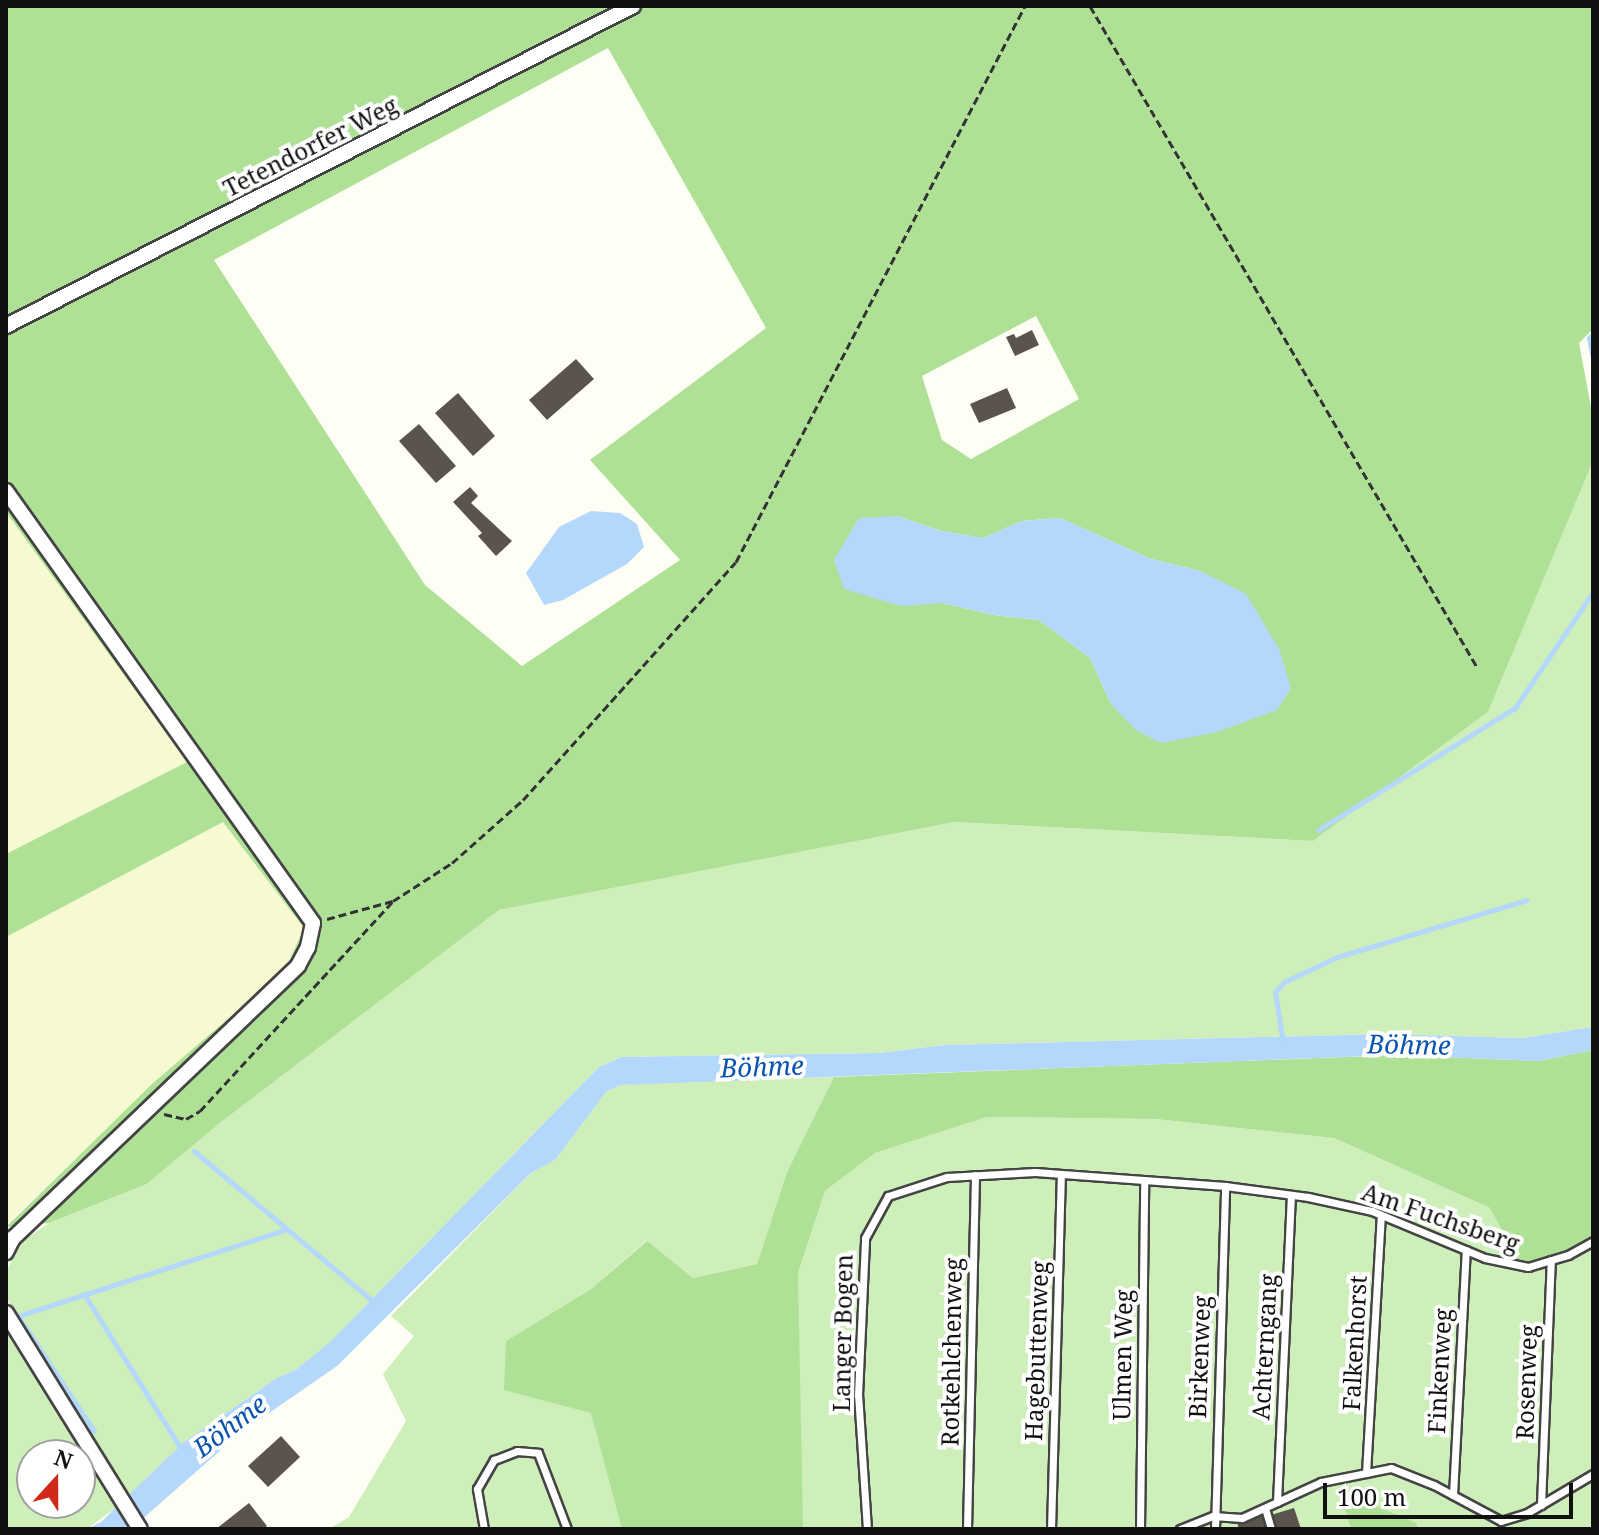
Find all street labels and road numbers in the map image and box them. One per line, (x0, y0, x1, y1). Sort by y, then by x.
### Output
street label: Tetendorfer Weg (218, 90, 402, 202)
street label: Am Fuchsberg (1358, 1177, 1524, 1257)
street label: Langer Bogen (826, 1254, 858, 1412)
street label: Rotkehlchenweg (935, 1257, 967, 1447)
street label: Hagebuttenweg (1018, 1261, 1054, 1441)
street label: Achterngang (1246, 1273, 1282, 1421)
street label: Falkenhorst (1336, 1274, 1372, 1412)
street label: Ulmen Weg (1106, 1289, 1138, 1421)
street label: Birkenweg (1182, 1295, 1216, 1419)
street label: Finkenweg (1421, 1308, 1457, 1434)
street label: Rosenweg (1510, 1324, 1542, 1440)

